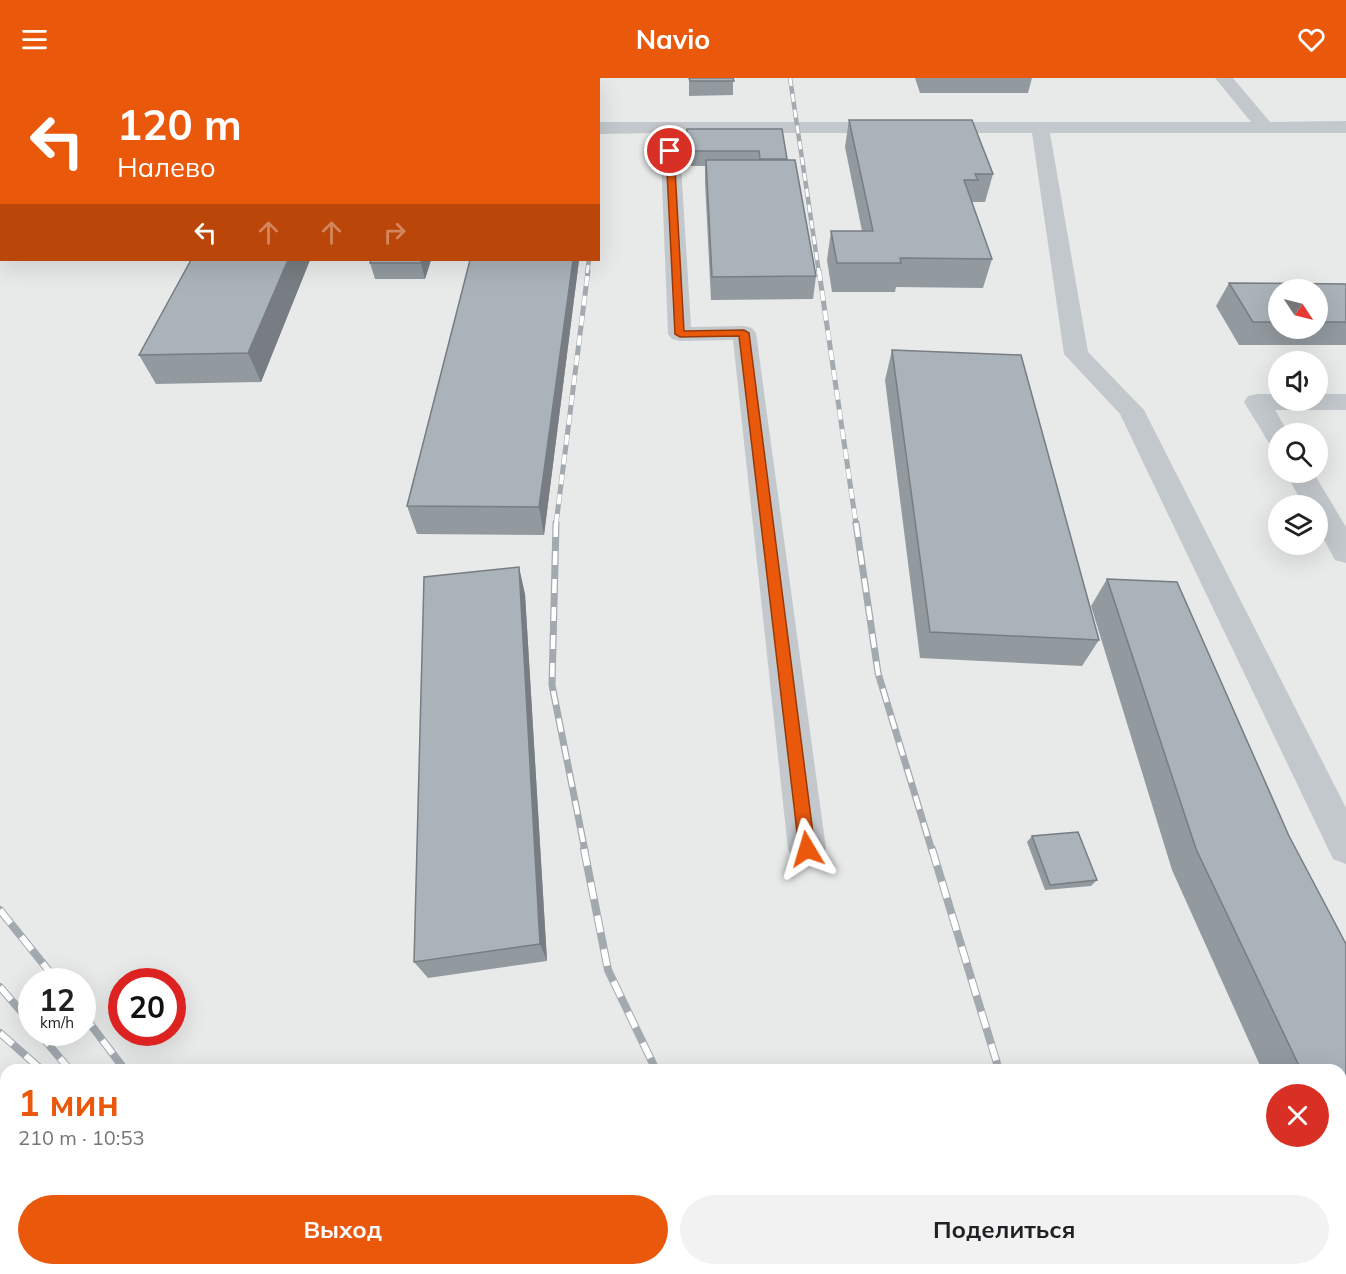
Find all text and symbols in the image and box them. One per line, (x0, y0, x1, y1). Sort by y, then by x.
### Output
text: Navio (636, 22, 710, 56)
icon: menu (18, 23, 51, 56)
icon: heart (1295, 23, 1328, 56)
text: 120 m (117, 98, 242, 151)
icon: left (18, 102, 96, 180)
pin (644, 125, 695, 176)
icon: arrive (653, 134, 686, 167)
text: Налево (117, 150, 216, 184)
icon: left (189, 216, 222, 249)
icon: ahead (252, 216, 285, 249)
icon: ahead (315, 216, 348, 249)
icon: right (378, 216, 411, 249)
north arrow (1268, 279, 1328, 339)
map controls (1268, 279, 1328, 555)
button: sound (1268, 351, 1328, 411)
button: search (1268, 423, 1328, 483)
button: layers (1268, 495, 1328, 555)
position arrow (775, 817, 839, 881)
speed limit sign: 20 (108, 968, 186, 1046)
text: 12 (39, 981, 75, 1019)
text: km/h (40, 1013, 74, 1032)
text: 1 мин (18, 1080, 119, 1125)
button: close (1266, 1084, 1329, 1147)
text: 210 m · 10:53 (18, 1125, 144, 1150)
button: Выход (18, 1195, 668, 1264)
button: Поделиться (680, 1195, 1329, 1264)

